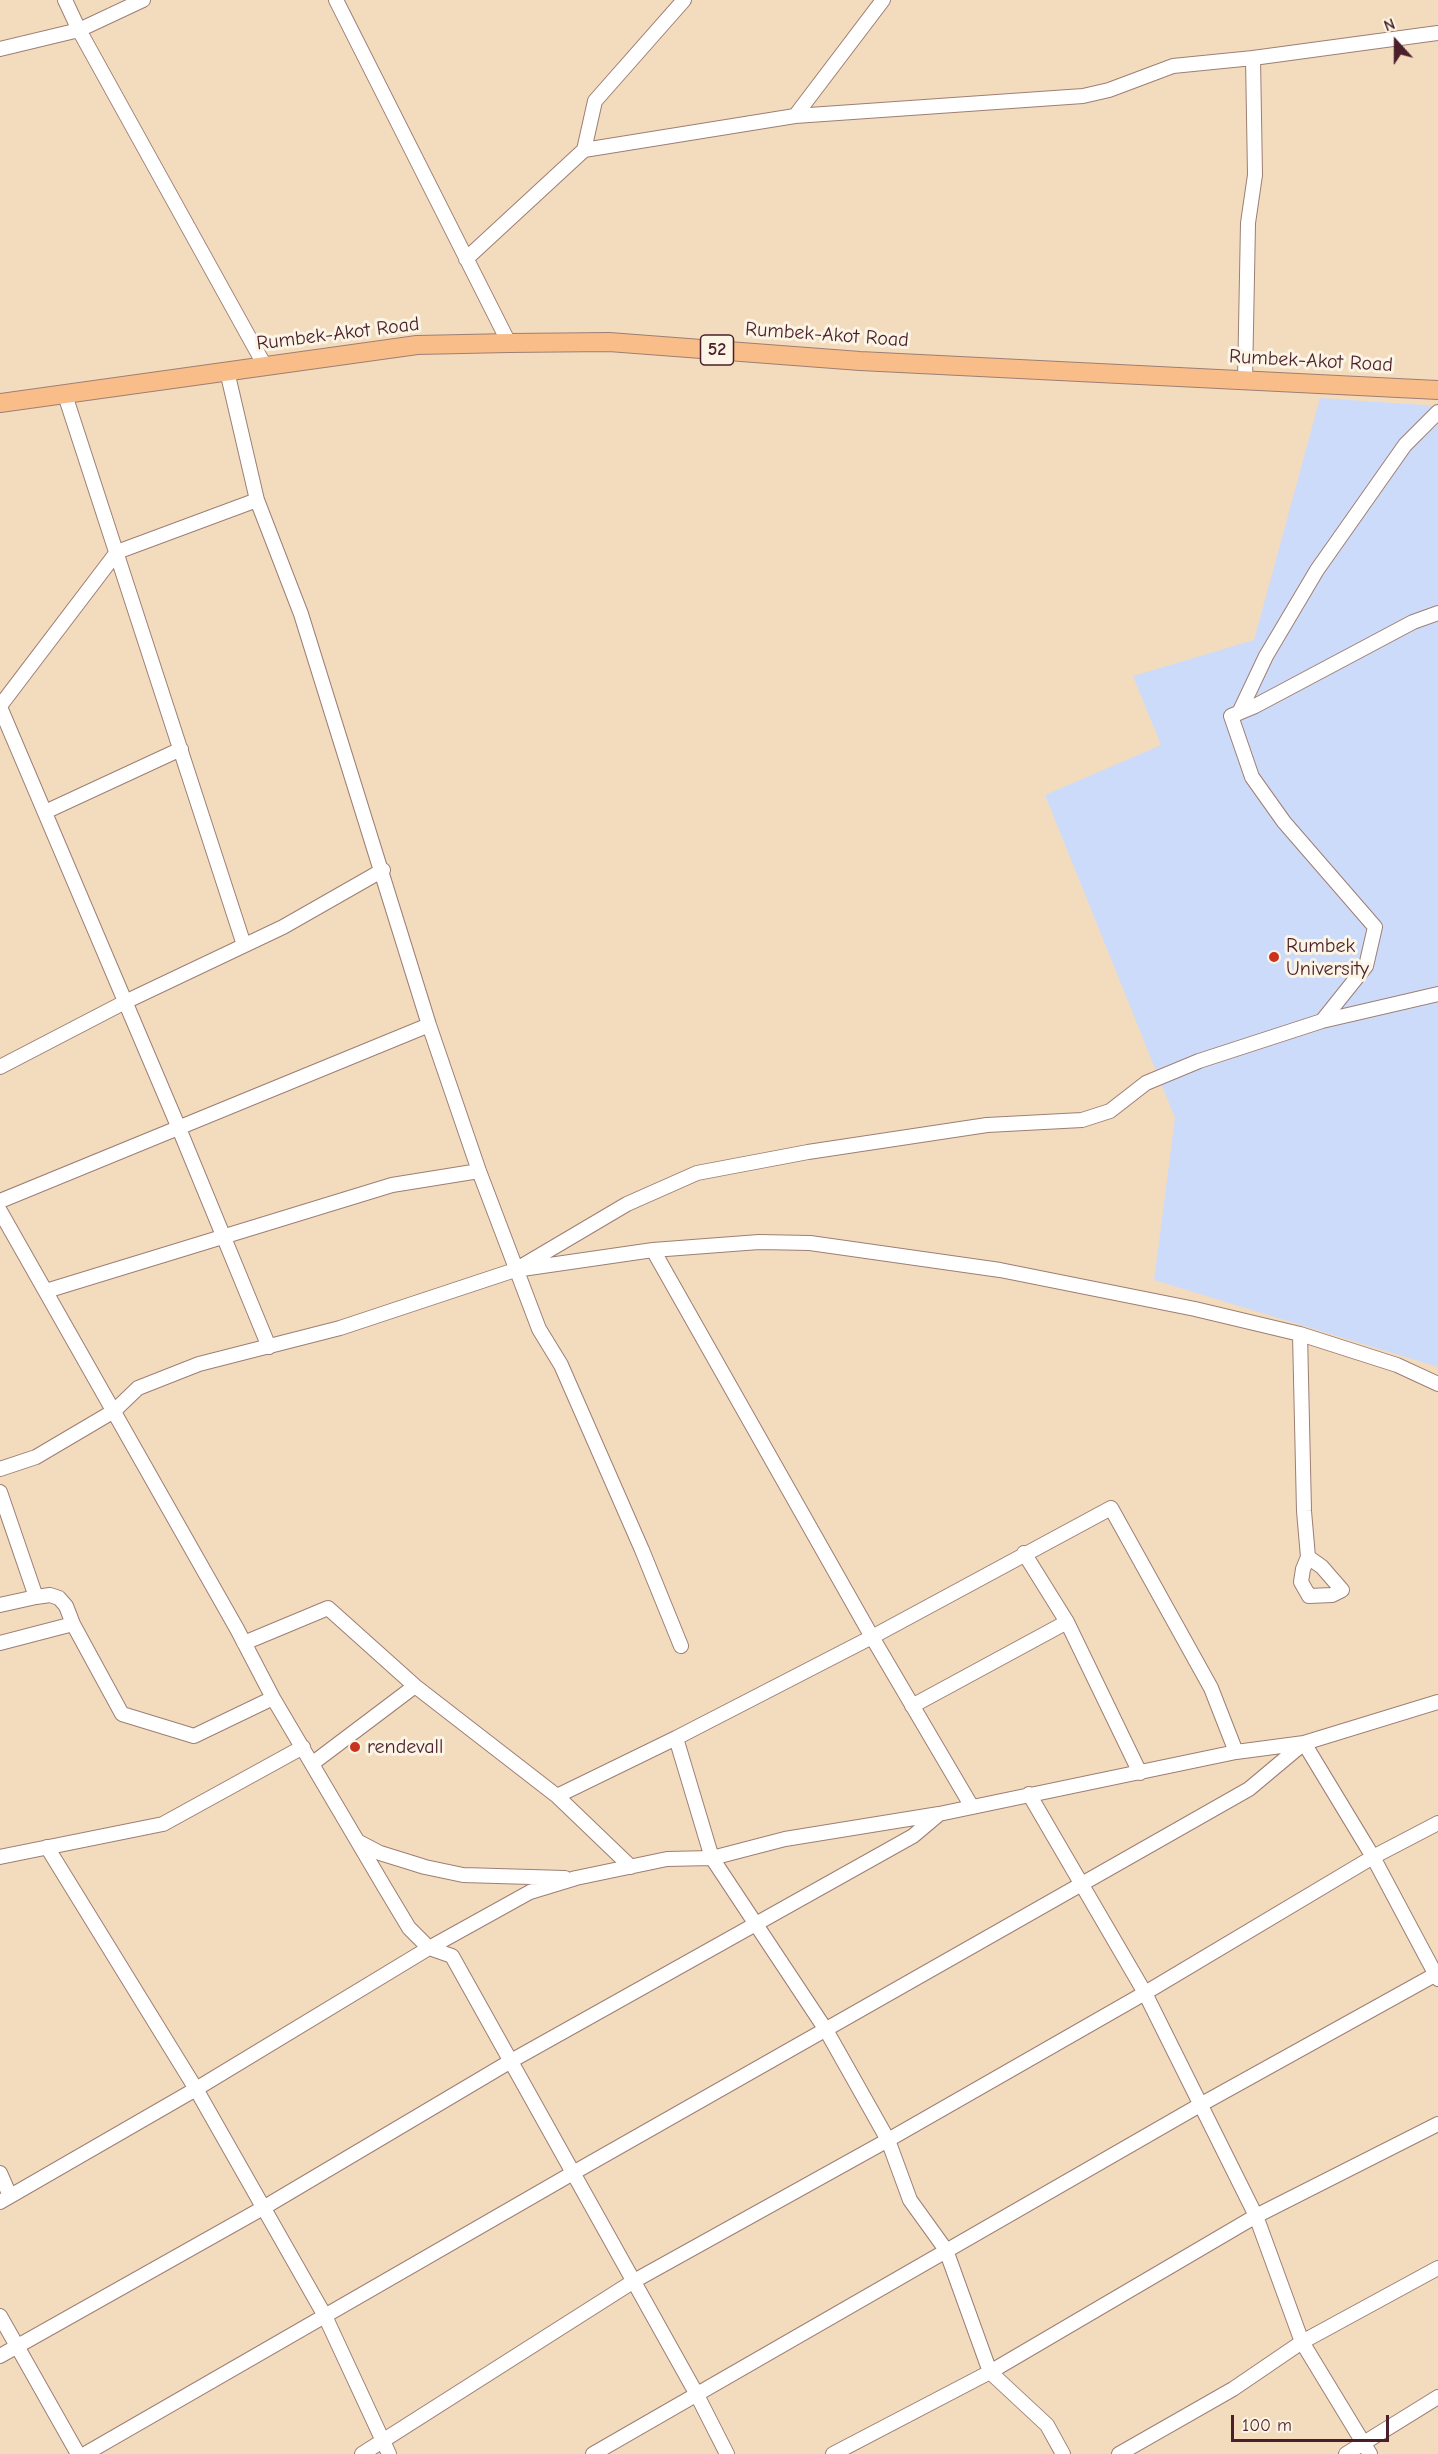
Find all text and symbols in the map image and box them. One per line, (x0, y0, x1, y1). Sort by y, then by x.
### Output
north arrow (1366, 12, 1426, 72)
text: N (1381, 15, 1398, 35)
street label: Rumbek-Akot Road (255, 312, 421, 356)
street label: Rumbek-Akot Road (744, 317, 910, 353)
road number: 52 (700, 335, 734, 365)
street label: Rumbek-Akot Road (1228, 345, 1394, 377)
place label: Rumbek University (1286, 934, 1369, 981)
marker: Rumbek University (1267, 950, 1281, 964)
place label: rendevall (367, 1735, 443, 1759)
marker: rendevall (348, 1740, 362, 1754)
scale bar (1234, 2403, 1392, 2441)
text: 100 m (1242, 2415, 1292, 2436)

